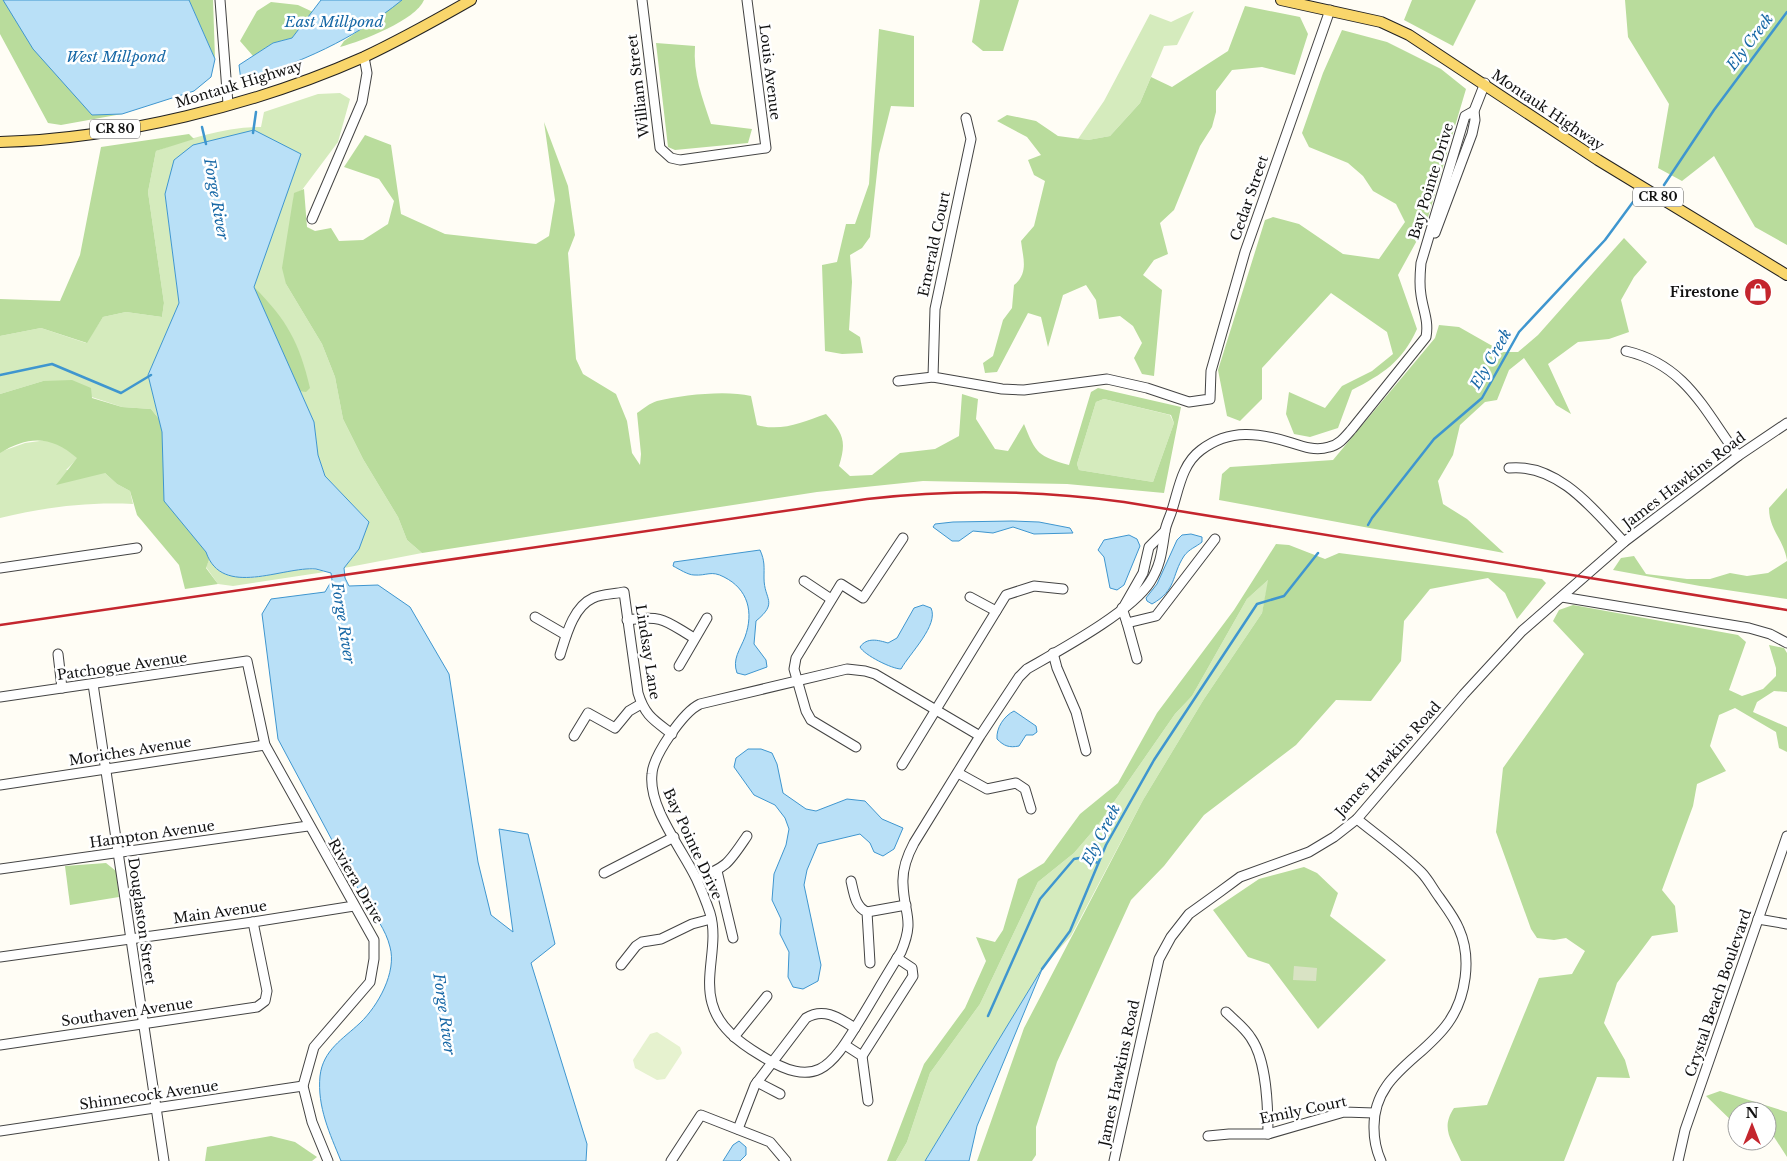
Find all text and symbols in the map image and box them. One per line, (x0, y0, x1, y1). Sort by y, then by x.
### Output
water label: Ely Creek (1721, 9, 1777, 75)
water label: East Millpond (284, 12, 383, 31)
street label: Louis Avenue (755, 23, 785, 121)
street label: William Street (623, 33, 653, 140)
water label: West Millpond (66, 47, 166, 66)
street label: Montauk Highway (173, 56, 305, 112)
street label: Montauk Highway (1488, 66, 1608, 154)
road number: CR 80 (90, 120, 140, 138)
street label: Bay Pointe Drive (1405, 121, 1457, 241)
street label: Cedar Street (1226, 152, 1272, 243)
water label: Forge River (200, 156, 233, 242)
road number: CR 80 (1633, 188, 1683, 206)
street label: Emerald Court (914, 189, 954, 298)
shop icon: Firestone (1743, 277, 1773, 307)
place label: Firestone (1670, 283, 1739, 301)
water label: Ely Creek (1465, 325, 1515, 393)
street label: James Hawkins Road (1617, 428, 1749, 533)
water label: Forge River (328, 580, 359, 666)
street label: Lindsay Lane (632, 603, 664, 701)
street label: Patchogue Avenue (56, 648, 188, 684)
street label: James Hawkins Road (1330, 697, 1445, 822)
street label: Moriches Avenue (67, 732, 193, 770)
street label: Bay Pointe Drive (659, 785, 727, 903)
water label: Ely Creek (1077, 801, 1124, 870)
street label: Hampton Avenue (88, 816, 216, 852)
street label: Riviera Drive (324, 835, 388, 927)
street label: Douglaston Street (124, 856, 160, 986)
street label: Main Avenue (172, 897, 268, 927)
street label: Crystal Beach Boulevard (1681, 906, 1755, 1079)
water label: Forge River (429, 971, 460, 1057)
street label: Southaven Avenue (60, 994, 194, 1030)
street label: James Hawkins Road (1094, 998, 1143, 1150)
street label: Shinnecock Avenue (78, 1076, 220, 1114)
street label: Emily Court (1258, 1092, 1349, 1128)
north arrow (1727, 1101, 1777, 1151)
text: N (1745, 1104, 1759, 1122)

